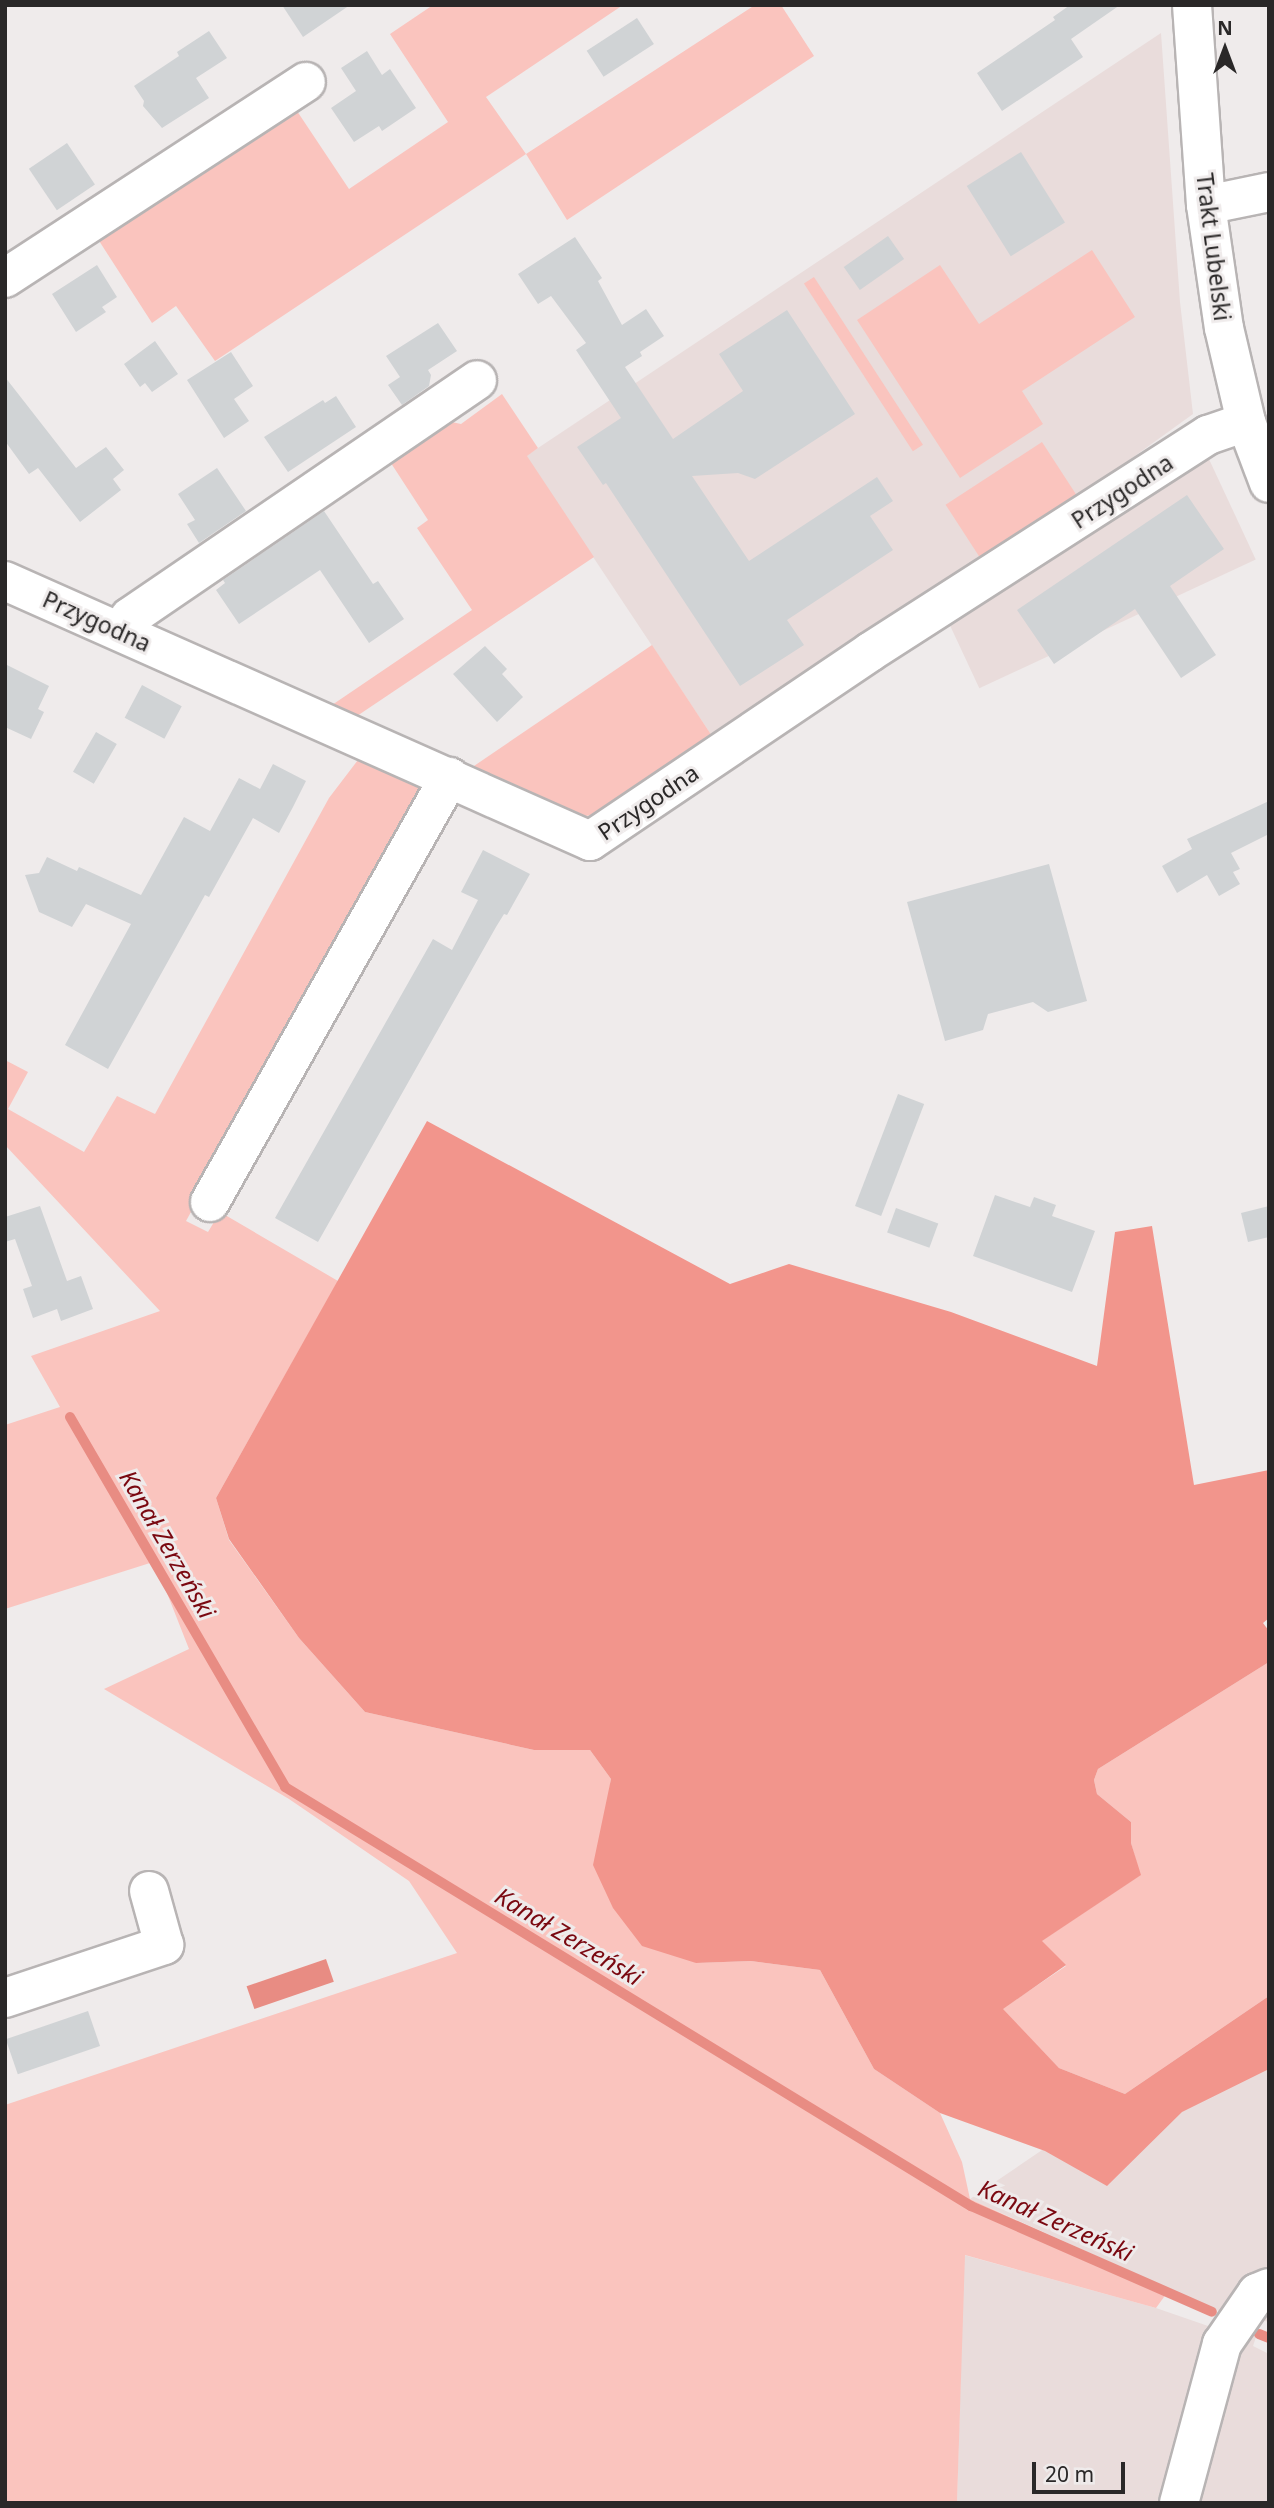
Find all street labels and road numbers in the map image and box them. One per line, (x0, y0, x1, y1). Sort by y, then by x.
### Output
street label: Trakt Lubelski (1191, 172, 1237, 322)
street label: Przygodna (1066, 448, 1178, 534)
street label: Przygodna (39, 585, 155, 657)
street label: Przygodna (592, 758, 704, 846)

